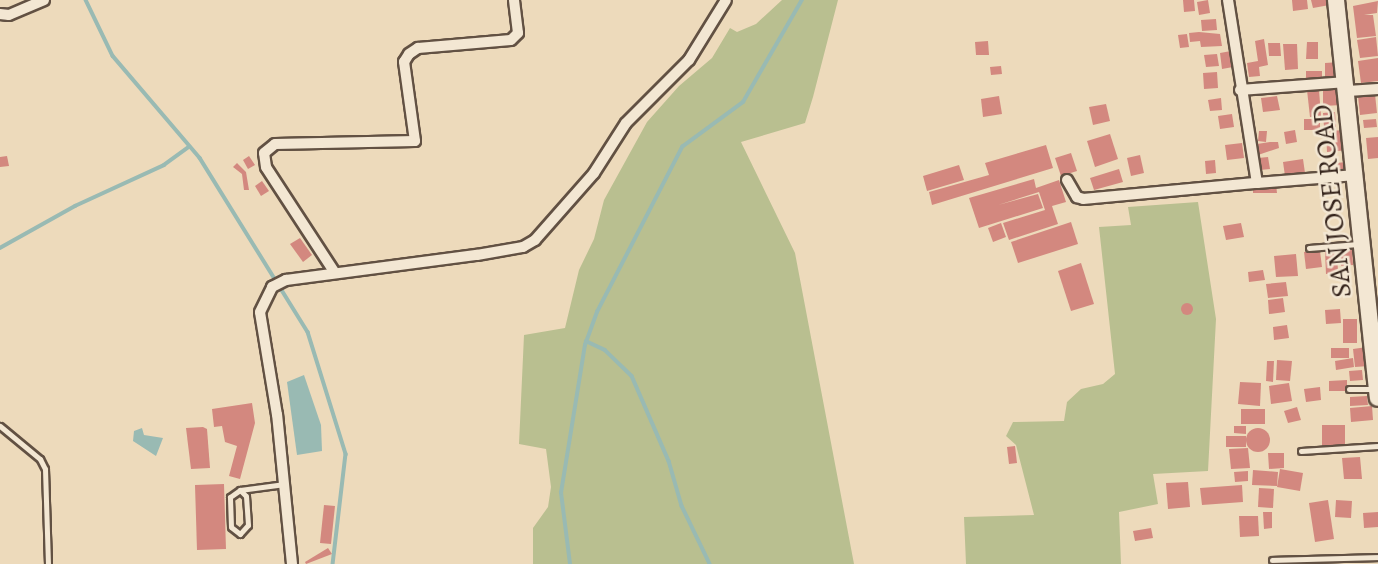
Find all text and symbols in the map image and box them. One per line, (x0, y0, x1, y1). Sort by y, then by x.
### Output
street label: SAN JOSE ROAD (1305, 103, 1359, 299)

